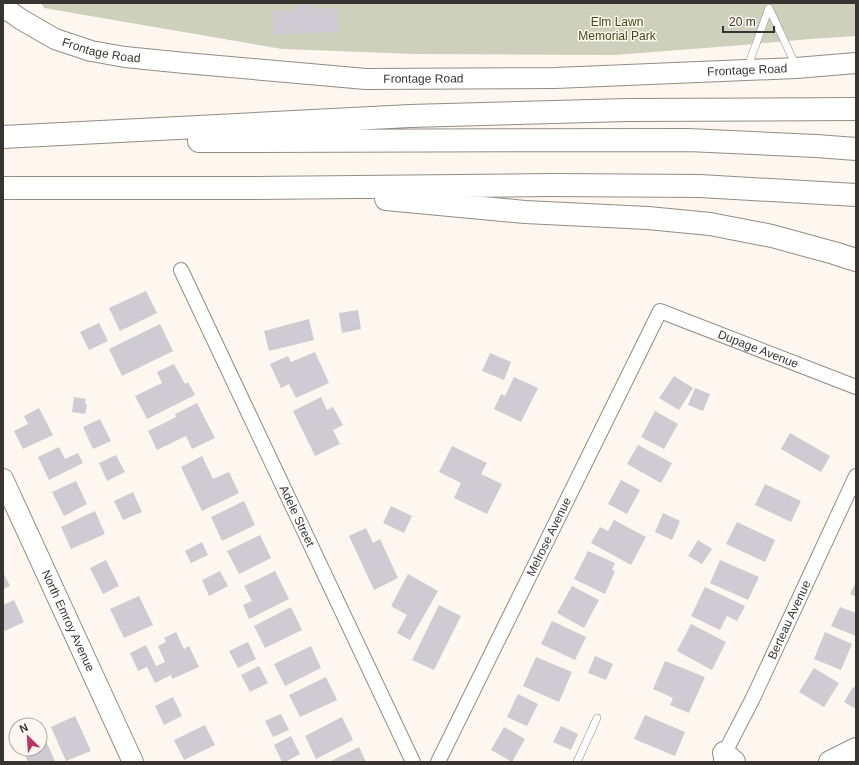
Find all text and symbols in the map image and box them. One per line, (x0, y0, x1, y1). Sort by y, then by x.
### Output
scale bar (723, 8, 774, 34)
park label: Elm Lawn Memorial Park (578, 15, 657, 43)
text: 20 m (729, 15, 756, 29)
street label: Frontage Road (60, 35, 141, 66)
street label: Frontage Road (707, 61, 788, 79)
street label: Frontage Road (383, 71, 464, 86)
street label: Dupage Avenue (716, 327, 801, 371)
street label: Adele Street (277, 483, 318, 550)
street label: Melrose Avenue (524, 495, 574, 578)
street label: North Emroy Avenue (39, 568, 98, 674)
street label: Berteau Avenue (765, 578, 814, 661)
north arrow (8, 717, 48, 757)
text: N (18, 721, 30, 735)

